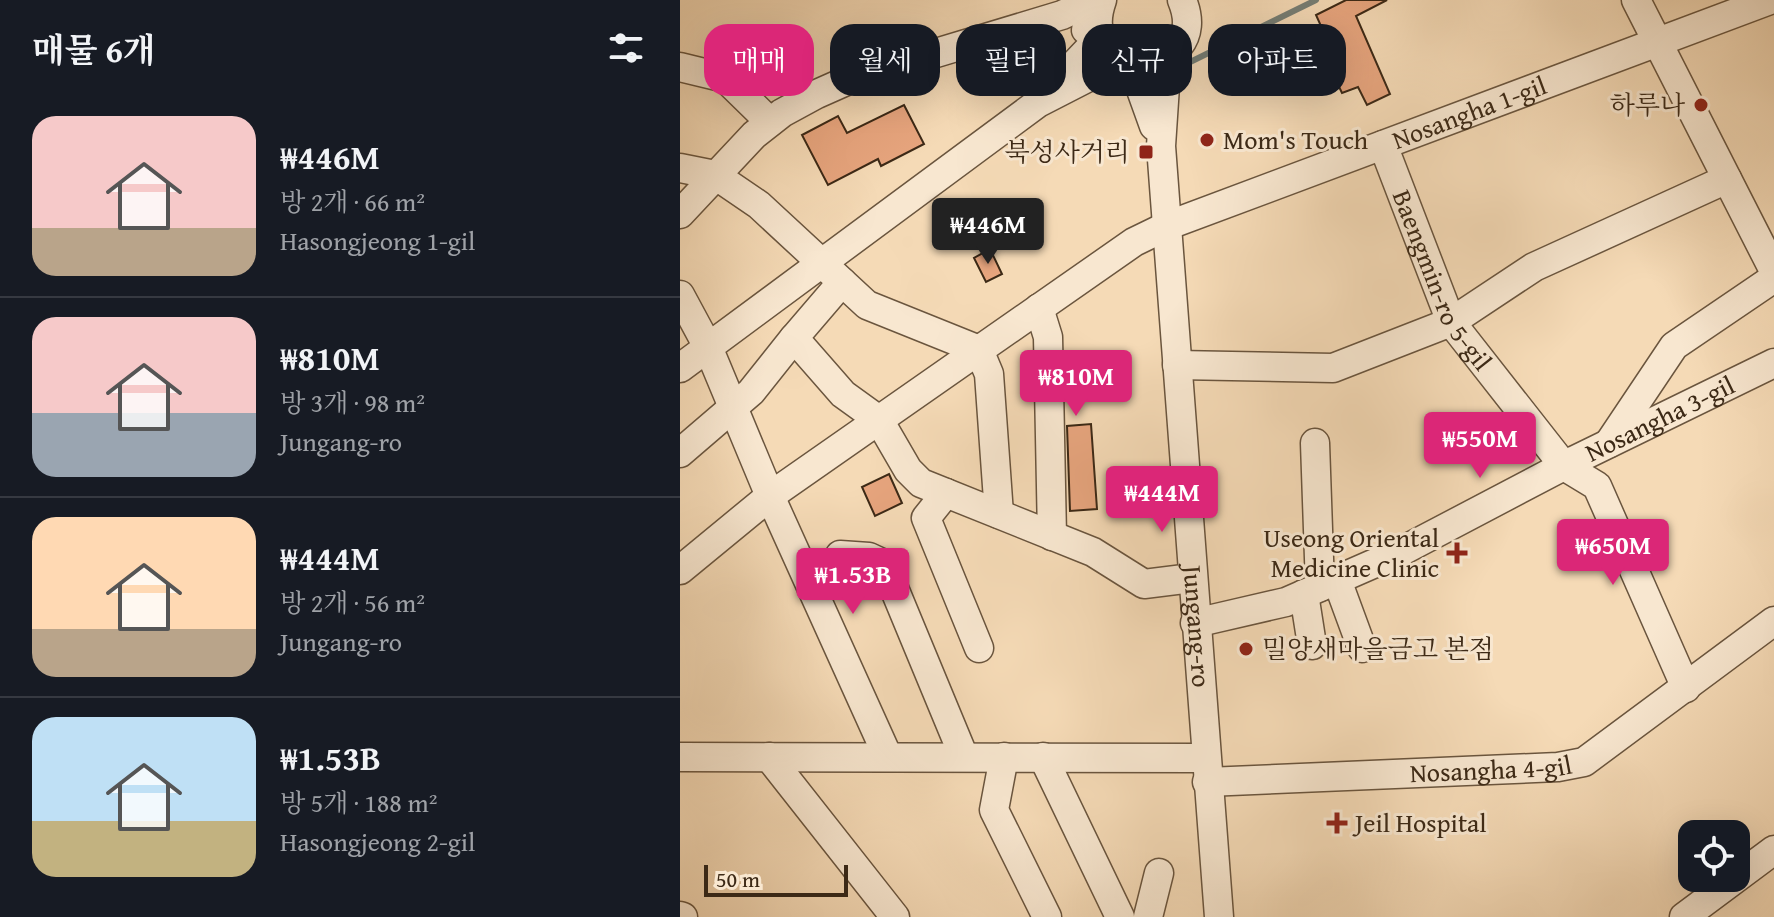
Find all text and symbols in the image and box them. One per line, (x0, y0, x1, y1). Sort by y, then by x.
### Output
chip: 매매 (704, 24, 814, 96)
chip: 월세 (830, 24, 940, 96)
chip: 필터 (956, 24, 1066, 96)
chip: 신규 (1082, 24, 1192, 96)
chip: 아파트 (1208, 24, 1346, 96)
text: 매물 6개 (32, 25, 156, 74)
icon: filters (604, 26, 648, 70)
street label: Nosangha 1-gil (1386, 65, 1552, 159)
place label: 하루나 (1610, 85, 1686, 124)
marker: 하루나 (1692, 96, 1710, 114)
place label: Mom's Touch (1223, 120, 1369, 159)
marker: Mom's Touch (1198, 131, 1216, 149)
text: ₩446M (280, 132, 380, 181)
place label: 북성사거리 (1004, 132, 1130, 171)
marker: 북성사거리 (1137, 143, 1155, 161)
icon: home (96, 148, 192, 244)
text: 방 2개 · 66 m² (280, 182, 425, 221)
street label: Baengmin-ro 5-gil (1383, 184, 1502, 379)
pin: ₩446M (932, 198, 1044, 266)
text: ₩446M (950, 204, 1026, 243)
text: Hasongjeong 1-gil (280, 221, 475, 260)
text: ₩810M (280, 333, 380, 382)
icon: home (96, 349, 192, 445)
pin: ₩810M (1020, 350, 1132, 418)
text: ₩810M (1038, 356, 1114, 395)
street label: Nosangha 3-gil (1578, 365, 1741, 471)
text: 방 3개 · 98 m² (280, 383, 425, 422)
pin: ₩550M (1424, 412, 1536, 480)
text: ₩550M (1442, 418, 1518, 457)
text: Jungang-ro (280, 422, 402, 461)
pin: ₩444M (1106, 466, 1218, 534)
text: ₩444M (1124, 472, 1200, 511)
place label: Useong Oriental Medicine Clinic (1263, 518, 1439, 587)
pin: ₩650M (1557, 519, 1669, 587)
text: ₩650M (1575, 525, 1651, 564)
text: ₩444M (280, 533, 380, 582)
marker: Useong Oriental Medicine Clinic (1446, 542, 1468, 564)
pin: ₩1.53B (788, 548, 918, 616)
icon: home (96, 549, 192, 645)
text: ₩1.53B (814, 554, 892, 593)
street label: Jungang-ro (1173, 561, 1222, 689)
text: 방 2개 · 56 m² (280, 583, 425, 622)
text: Jungang-ro (280, 622, 402, 661)
place label: 밀양새마을금고 본점 (1262, 629, 1494, 668)
marker: 밀양새마을금고 본점 (1237, 640, 1255, 658)
text: ₩1.53B (280, 733, 381, 782)
street label: Nosangha 4-gil (1409, 745, 1575, 792)
icon: home (96, 749, 192, 845)
text: 방 5개 · 188 m² (280, 783, 438, 822)
place label: Jeil Hospital (1352, 803, 1487, 842)
marker: Jeil Hospital (1326, 812, 1348, 834)
map controls (1678, 820, 1750, 892)
button: locate (1678, 820, 1750, 892)
text: Hasongjeong 2-gil (280, 822, 475, 861)
scale bar (704, 861, 848, 897)
text: 50 m (716, 863, 760, 895)

